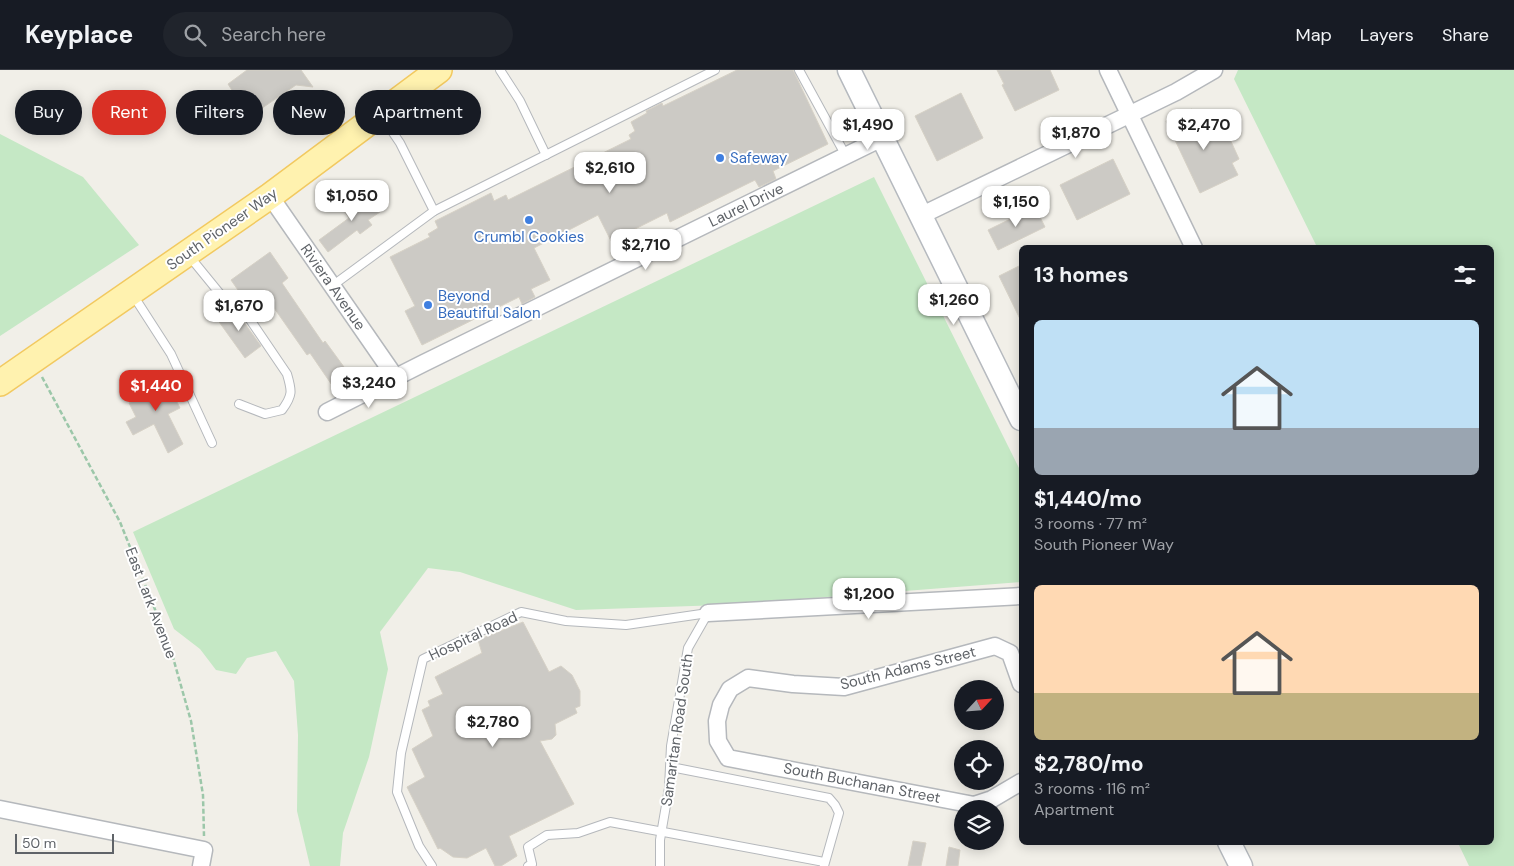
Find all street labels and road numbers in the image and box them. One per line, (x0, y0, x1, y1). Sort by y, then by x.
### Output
street label: Laurel Drive (705, 178, 787, 232)
street label: South Pioneer Way (163, 183, 282, 275)
street label: Riviera Avenue (296, 240, 370, 334)
street label: East Lark Avenue (121, 544, 181, 662)
street label: Hospital Road (425, 607, 521, 665)
street label: South Adams Street (838, 641, 978, 695)
street label: Samaritan Road South (656, 652, 698, 808)
street label: South Buchanan Street (782, 758, 942, 808)

